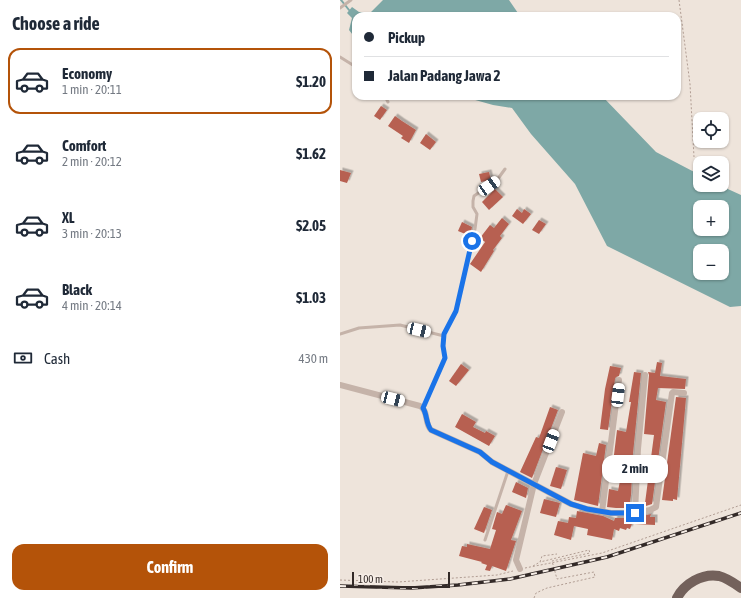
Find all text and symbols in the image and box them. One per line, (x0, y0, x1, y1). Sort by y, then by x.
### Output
text: Choose a ride (12, 13, 100, 34)
text: Pickup (388, 29, 425, 46)
icon: car (14, 63, 50, 99)
text: Economy (62, 65, 112, 82)
text: Jalan Padang Jawa 2 (388, 67, 501, 84)
text: $1.20 (296, 73, 326, 90)
text: 1 min · 20:11 (62, 82, 122, 97)
map controls (693, 112, 729, 280)
button: locate (693, 112, 729, 148)
icon: car (14, 135, 50, 171)
text: Comfort (62, 137, 106, 154)
text: $1.62 (296, 145, 326, 162)
text: 2 min · 20:12 (62, 154, 122, 169)
button: layers (693, 156, 729, 192)
car (476, 174, 502, 198)
button: + (693, 200, 729, 236)
icon: car (14, 207, 50, 243)
text: XL (62, 209, 75, 226)
text: $2.05 (296, 217, 326, 234)
text: 3 min · 20:13 (62, 226, 122, 241)
route start (463, 232, 481, 250)
button: − (693, 244, 729, 280)
icon: car (14, 279, 50, 315)
text: Black (62, 281, 92, 298)
text: $1.03 (296, 289, 326, 306)
text: 4 min · 20:14 (62, 298, 122, 313)
car (406, 321, 432, 339)
icon: cash (12, 347, 34, 369)
text: Cash (44, 350, 70, 367)
text: 430 m (299, 351, 328, 366)
car (611, 382, 625, 408)
car (380, 390, 406, 408)
car (541, 428, 561, 454)
callout: 2 min (602, 455, 668, 483)
text: 2 min (622, 461, 648, 476)
route end (626, 504, 644, 522)
button: Confirm (12, 544, 328, 590)
scale bar (352, 570, 450, 589)
text: 100 m (358, 573, 383, 585)

